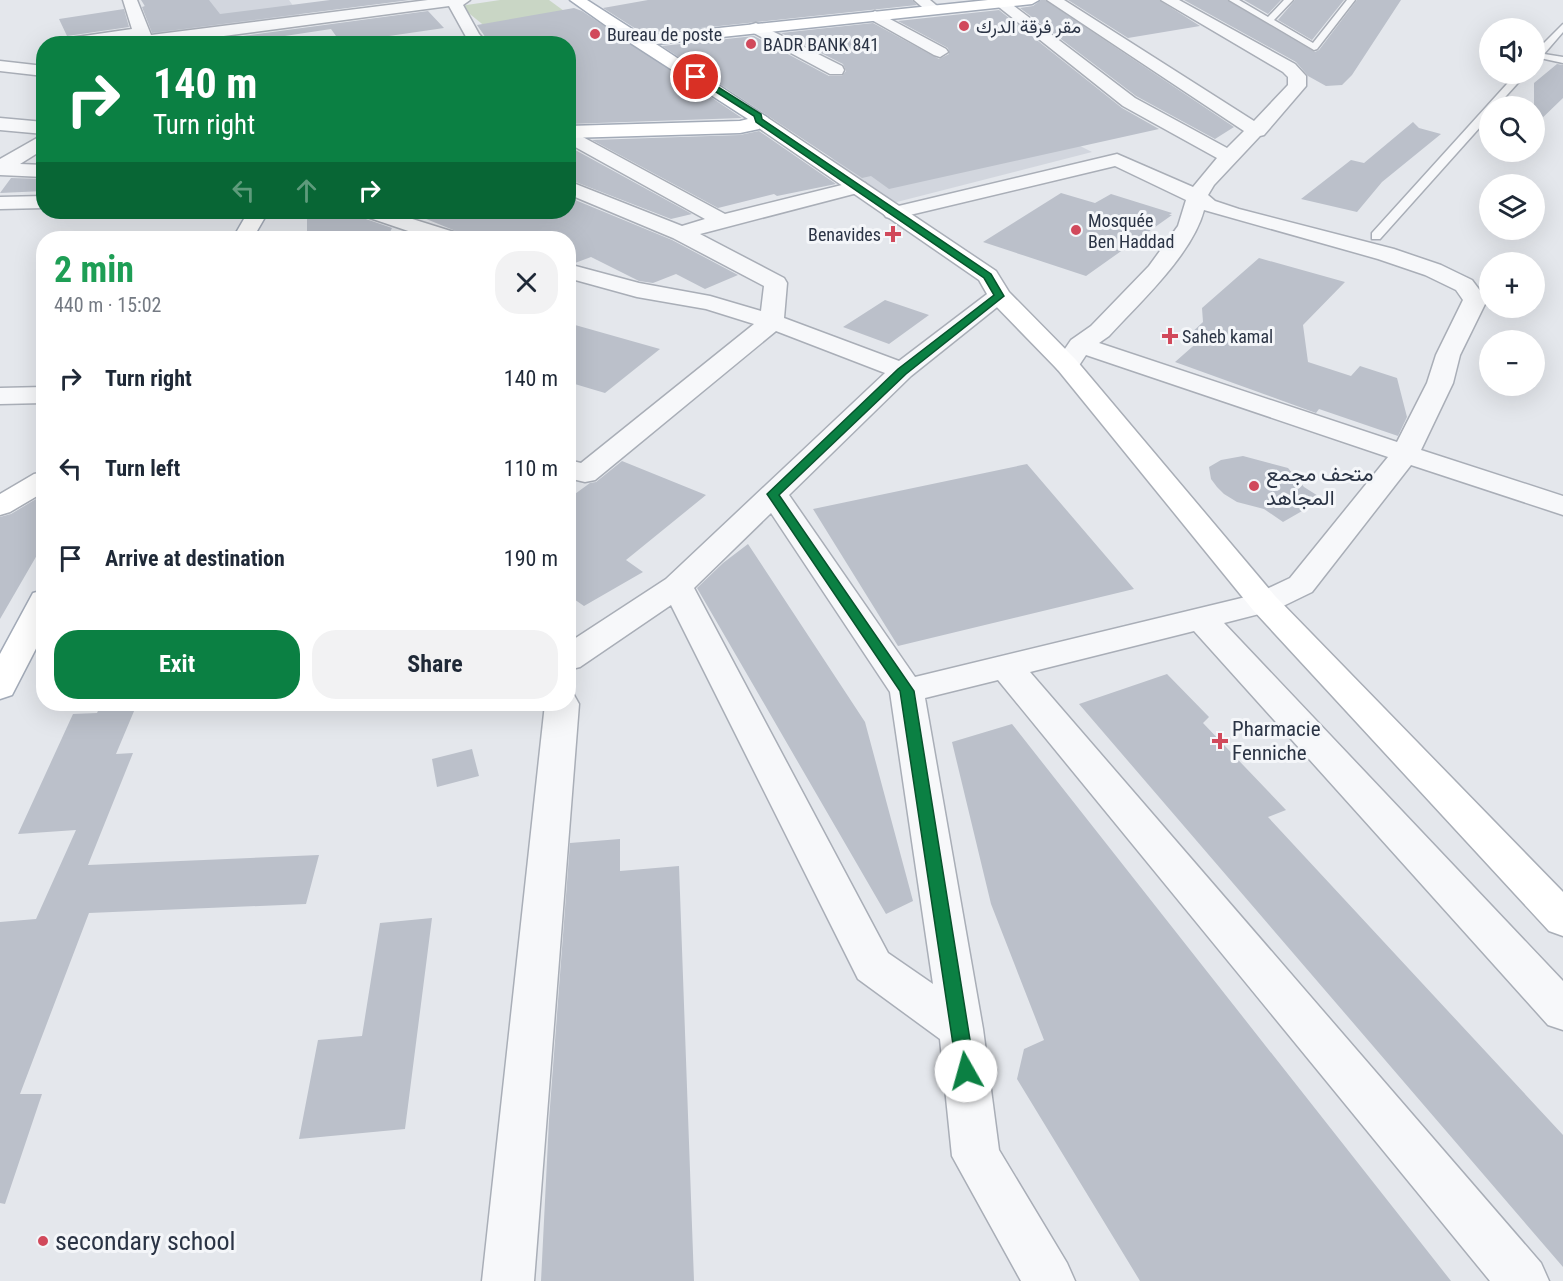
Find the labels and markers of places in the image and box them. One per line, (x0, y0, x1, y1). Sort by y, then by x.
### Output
place label: مقر فرقة الدرك (976, 16, 1081, 38)
marker: مقر فرقة الدرك (957, 19, 971, 33)
place label: Bureau de poste (607, 24, 722, 45)
marker: Bureau de poste (588, 27, 602, 41)
place label: BADR BANK 841 (763, 34, 879, 55)
marker: BADR BANK 841 (744, 37, 758, 51)
pin (670, 51, 721, 102)
place label: Mosquée Ben Haddad (1088, 210, 1174, 252)
marker: Mosquée Ben Haddad (1069, 223, 1083, 237)
place label: Benavides (808, 224, 881, 245)
marker: Benavides (886, 227, 900, 241)
place label: Saheb kamal (1182, 326, 1273, 347)
marker: Saheb kamal (1163, 329, 1177, 343)
place label: متحف مجمع المجاهد (1266, 462, 1374, 510)
marker: متحف مجمع المجاهد (1247, 479, 1261, 493)
place label: Pharmacie Fenniche (1232, 717, 1321, 765)
marker: Pharmacie Fenniche (1213, 734, 1227, 748)
place label: secondary school (55, 1226, 236, 1256)
marker: secondary school (36, 1234, 50, 1248)

